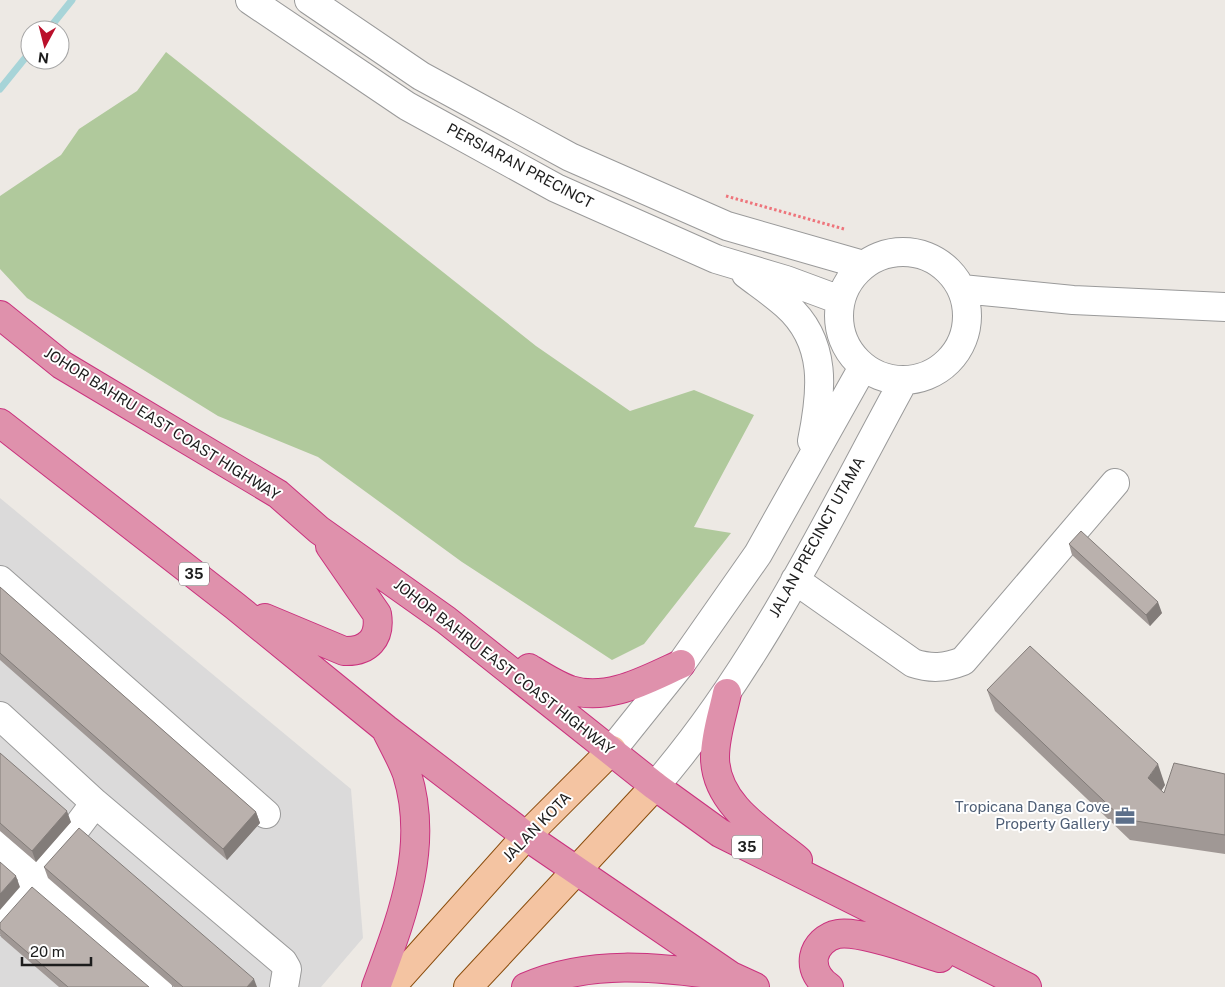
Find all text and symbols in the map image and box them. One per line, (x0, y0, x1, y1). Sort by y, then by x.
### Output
north arrow (20, 20, 70, 70)
text: N (37, 49, 50, 67)
street label: PERSIARAN PRECINCT (444, 120, 596, 211)
street label: JOHOR BAHRU EAST COAST HIGHWAY (41, 344, 283, 503)
street label: JALAN PRECINCT UTAMA (765, 453, 868, 620)
road number: 35 (179, 562, 209, 586)
street label: JOHOR BAHRU EAST COAST HIGHWAY (391, 575, 618, 758)
street label: JALAN KOTA (499, 788, 574, 865)
place label: Tropicana Danga Cove Property Gallery (955, 798, 1110, 832)
office icon: Tropicana Danga Cove Property Gallery (1114, 805, 1136, 827)
road number: 35 (732, 836, 762, 859)
scale bar (22, 934, 91, 966)
text: 20 m (30, 943, 65, 960)

